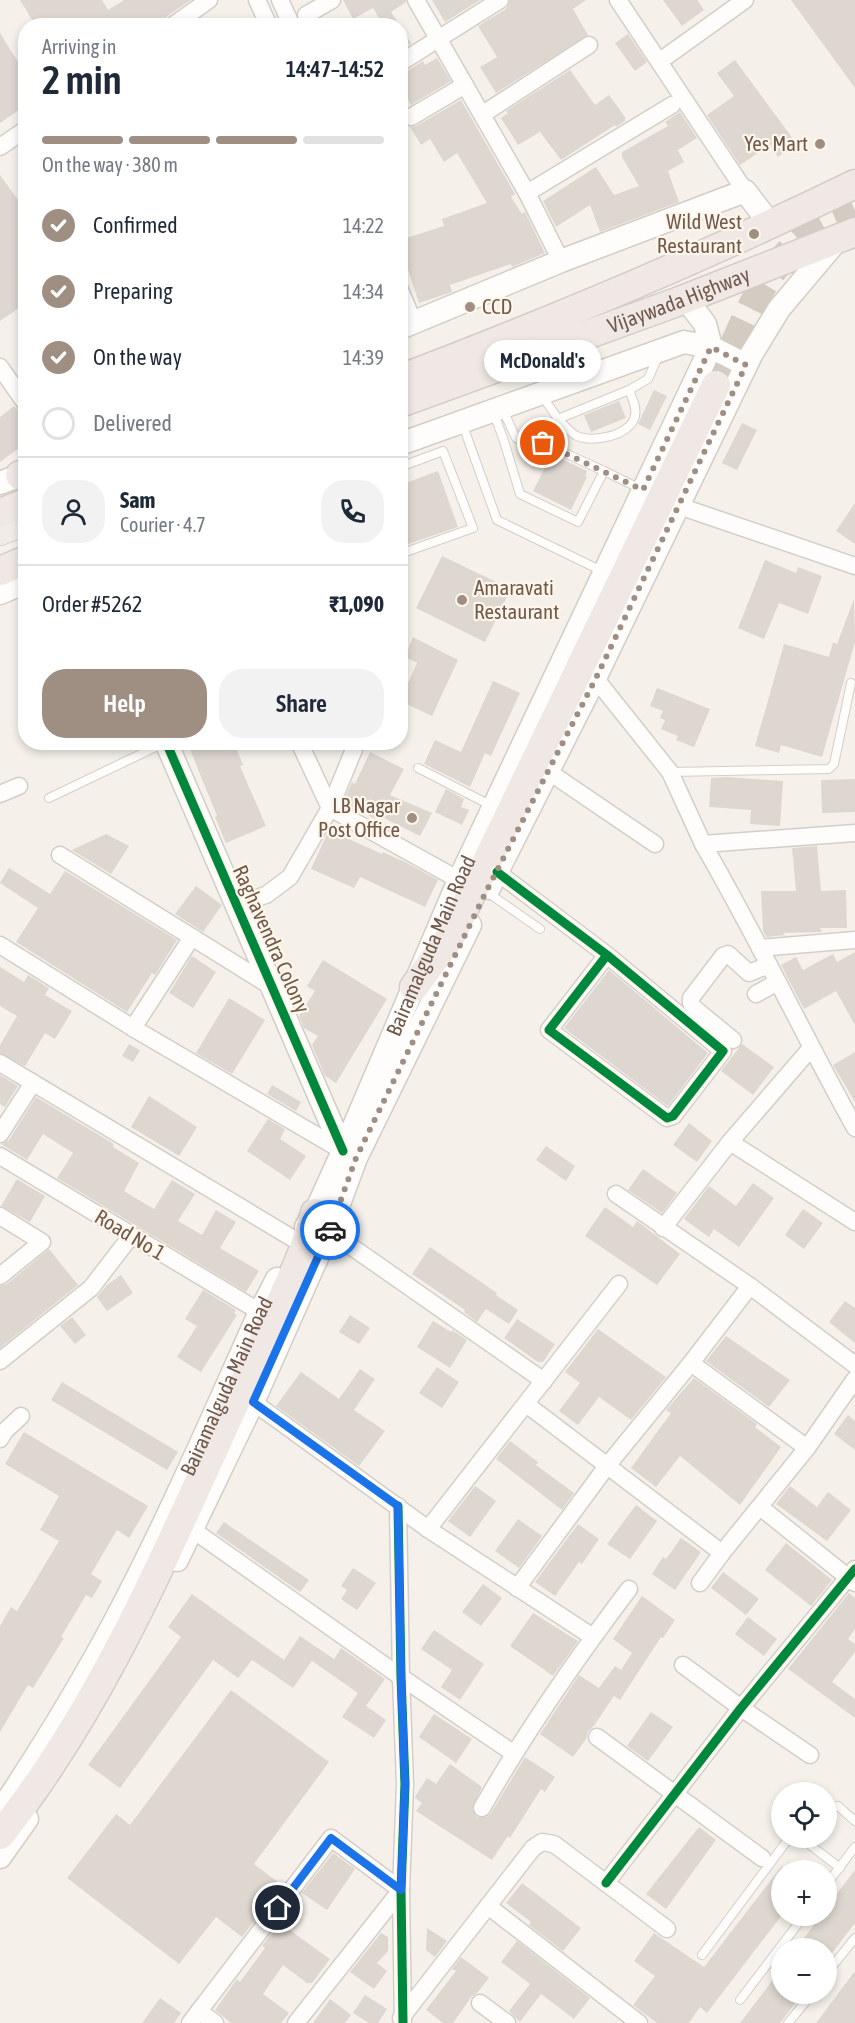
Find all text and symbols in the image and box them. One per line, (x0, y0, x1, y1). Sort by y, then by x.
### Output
text: Arriving in (42, 35, 116, 58)
text: 14:47–14:52 (286, 56, 384, 82)
text: 2 min (42, 58, 122, 102)
place label: Yes Mart (744, 131, 808, 155)
marker: Yes Mart (813, 137, 827, 151)
text: On the way · 380 m (42, 153, 178, 176)
icon: check (42, 209, 75, 242)
place label: Wild West Restaurant (657, 209, 742, 257)
text: Confirmed (93, 212, 178, 238)
text: 14:22 (343, 214, 384, 237)
marker: Wild West Restaurant (747, 227, 761, 241)
street label: Vijaywada Highway (604, 262, 753, 337)
icon: check (42, 275, 75, 308)
text: Preparing (93, 278, 173, 304)
text: 14:34 (343, 280, 384, 303)
place label: CCD (482, 294, 512, 318)
marker: CCD (463, 300, 477, 314)
icon: check (42, 341, 75, 374)
callout: McDonald's (484, 341, 602, 383)
text: On the way (93, 344, 182, 370)
text: 14:39 (343, 346, 384, 369)
text: McDonald's (500, 349, 585, 372)
text: Delivered (93, 410, 172, 436)
pin (517, 417, 568, 468)
icon: bag (526, 426, 559, 459)
button: person (42, 480, 105, 543)
button: phone (321, 480, 384, 543)
text: Sam (120, 487, 155, 513)
text: Courier · 4.7 (120, 513, 206, 536)
place label: Amaravati Restaurant (474, 575, 559, 623)
text: Order #5262 (42, 591, 142, 617)
text: ₹1,090 (329, 591, 384, 617)
marker: Amaravati Restaurant (455, 593, 469, 607)
button: Help (42, 669, 207, 738)
button: Share (219, 669, 384, 738)
place label: LB Nagar Post Office (318, 793, 401, 841)
marker: LB Nagar Post Office (405, 811, 419, 825)
street label: Bairamalguda Main Road (381, 851, 480, 1039)
street label: Raghavendra Colony (229, 861, 315, 1016)
courier (300, 1200, 360, 1260)
street label: Road No 1 (91, 1204, 170, 1265)
icon: car (314, 1214, 347, 1247)
street label: Bairamalguda Main Road (175, 1292, 277, 1479)
map controls (771, 1782, 837, 2004)
button: locate (771, 1782, 837, 1848)
button: + (771, 1860, 837, 1926)
pin (252, 1882, 303, 1933)
icon: home (261, 1891, 294, 1924)
button: − (771, 1938, 837, 2004)

